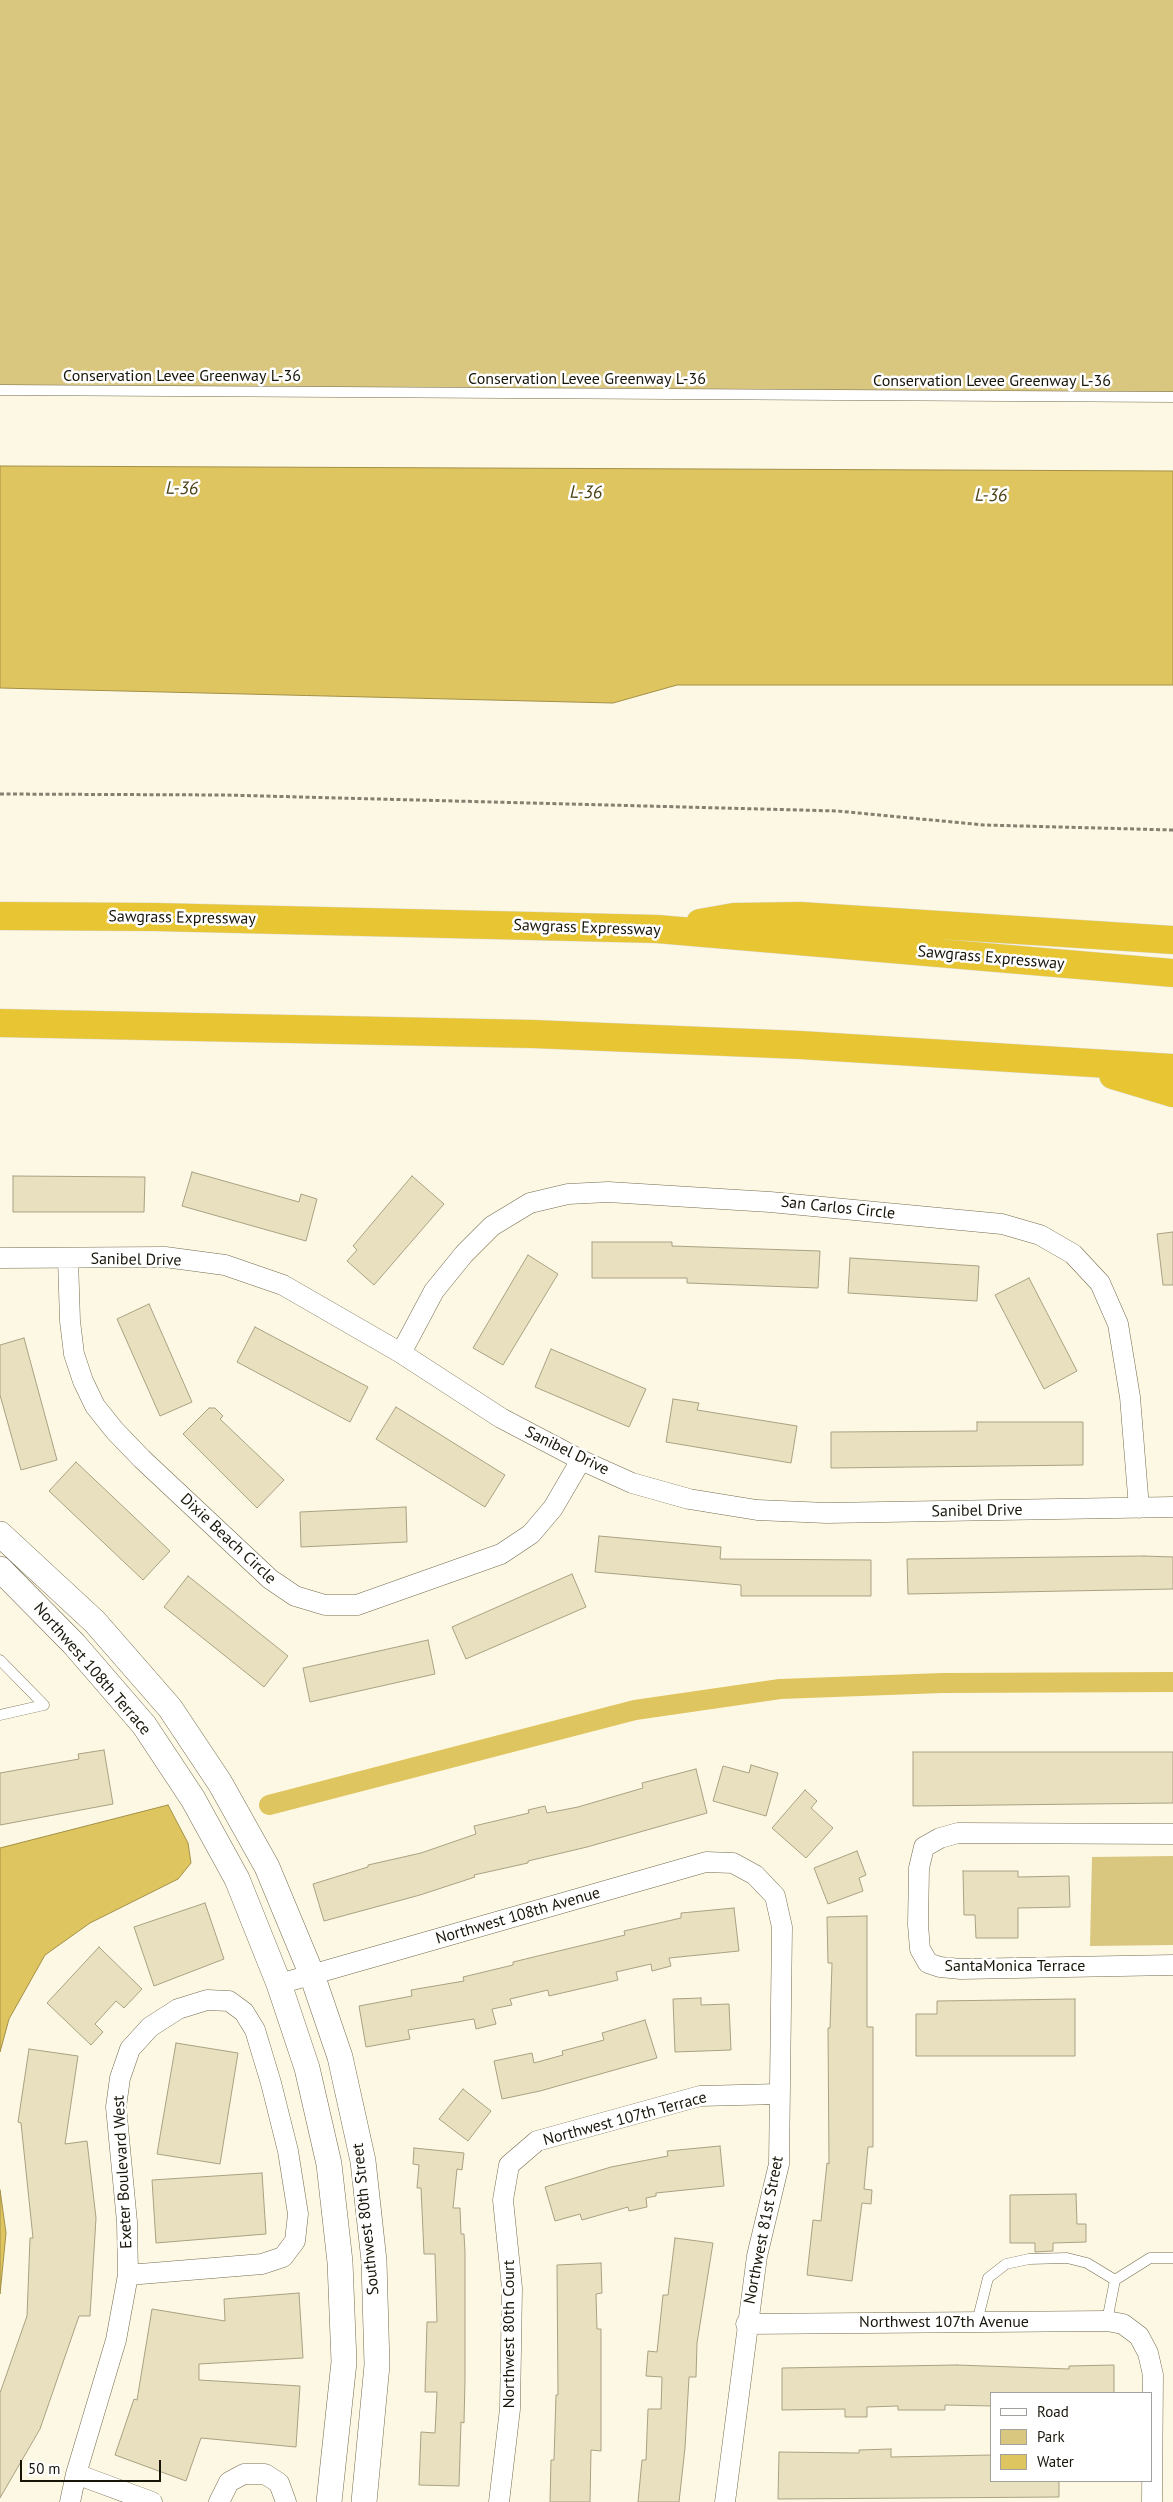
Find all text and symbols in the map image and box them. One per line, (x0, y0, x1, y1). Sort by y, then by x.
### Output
street label: Conservation Levee Greenway L-36 (63, 366, 301, 386)
street label: Conservation Levee Greenway L-36 (468, 369, 706, 389)
street label: Conservation Levee Greenway L-36 (873, 371, 1111, 391)
water label: L-36 (166, 478, 198, 500)
water label: L-36 (570, 482, 602, 504)
water label: L-36 (975, 485, 1007, 507)
street label: Sawgrass Expressway (108, 907, 256, 929)
street label: Sawgrass Expressway (513, 916, 661, 940)
street label: Sawgrass Expressway (917, 942, 1065, 974)
street label: San Carlos Circle (780, 1192, 896, 1224)
street label: Sanibel Drive (90, 1250, 182, 1270)
street label: Sanibel Drive (522, 1422, 612, 1480)
street label: Dixie Beach Circle (176, 1490, 280, 1588)
street label: Sanibel Drive (931, 1501, 1023, 1521)
street label: Northwest 108th Terrace (29, 1599, 155, 1739)
street label: Northwest 108th Avenue (434, 1883, 602, 1949)
street label: SantaMonica Terrace (945, 1956, 1085, 1976)
street label: Northwest 107th Terrace (541, 2088, 709, 2150)
street label: Exeter Boulevard West (109, 2095, 137, 2249)
street label: Southwest 80th Street (348, 2142, 384, 2296)
street label: Northwest 81st Street (740, 2154, 788, 2306)
street label: Northwest 80th Court (499, 2260, 519, 2408)
street label: Northwest 107th Avenue (859, 2312, 1029, 2332)
legend (990, 2392, 1153, 2482)
text: Road (1037, 2402, 1069, 2421)
text: Park (1037, 2427, 1065, 2446)
scale bar (22, 2450, 164, 2482)
text: Water (1037, 2452, 1074, 2471)
text: 50 m (28, 2459, 61, 2478)

